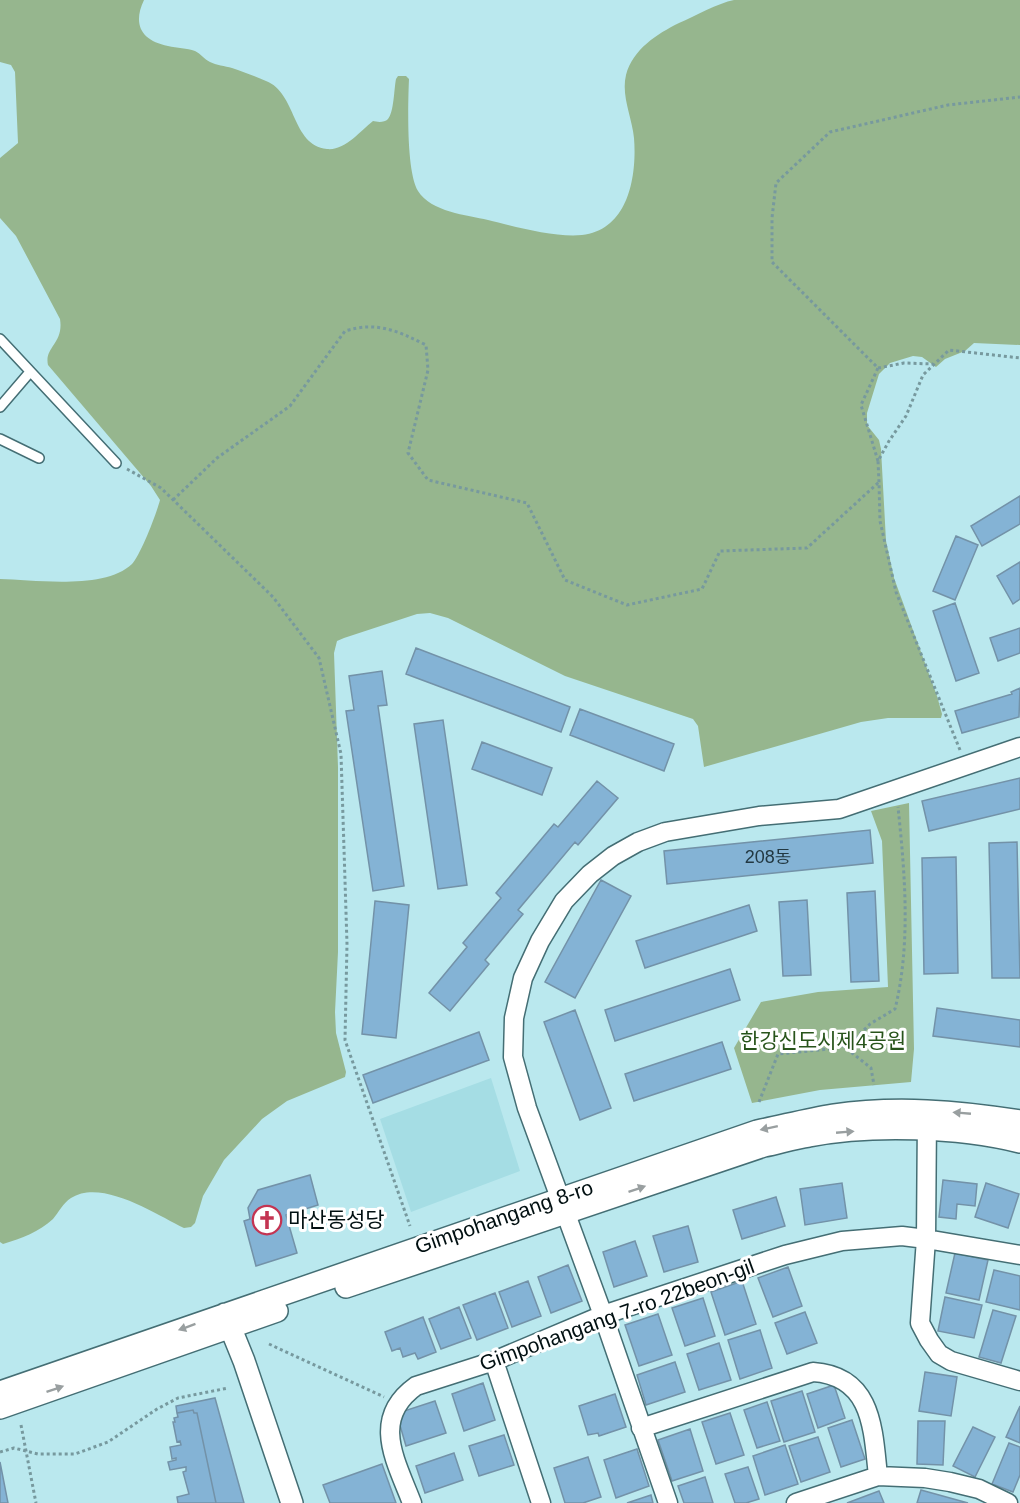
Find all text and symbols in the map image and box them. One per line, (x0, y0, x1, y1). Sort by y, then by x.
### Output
house number: 208동 (745, 847, 791, 867)
park label: 한강신도시제4공원 (740, 1029, 906, 1052)
one-way arrow (953, 1108, 972, 1118)
one-way arrow (760, 1124, 778, 1134)
one-way arrow (835, 1127, 854, 1137)
street label: Gimpohangang 8-ro (412, 1175, 596, 1258)
one-way arrow (628, 1184, 646, 1193)
church icon: 마산동성당 (251, 1204, 283, 1236)
place label: 마산동성당 (288, 1208, 385, 1231)
street label: Gimpohangang 7-ro 22beon-gil (476, 1254, 757, 1375)
one-way arrow (178, 1322, 196, 1332)
one-way arrow (46, 1383, 64, 1393)

